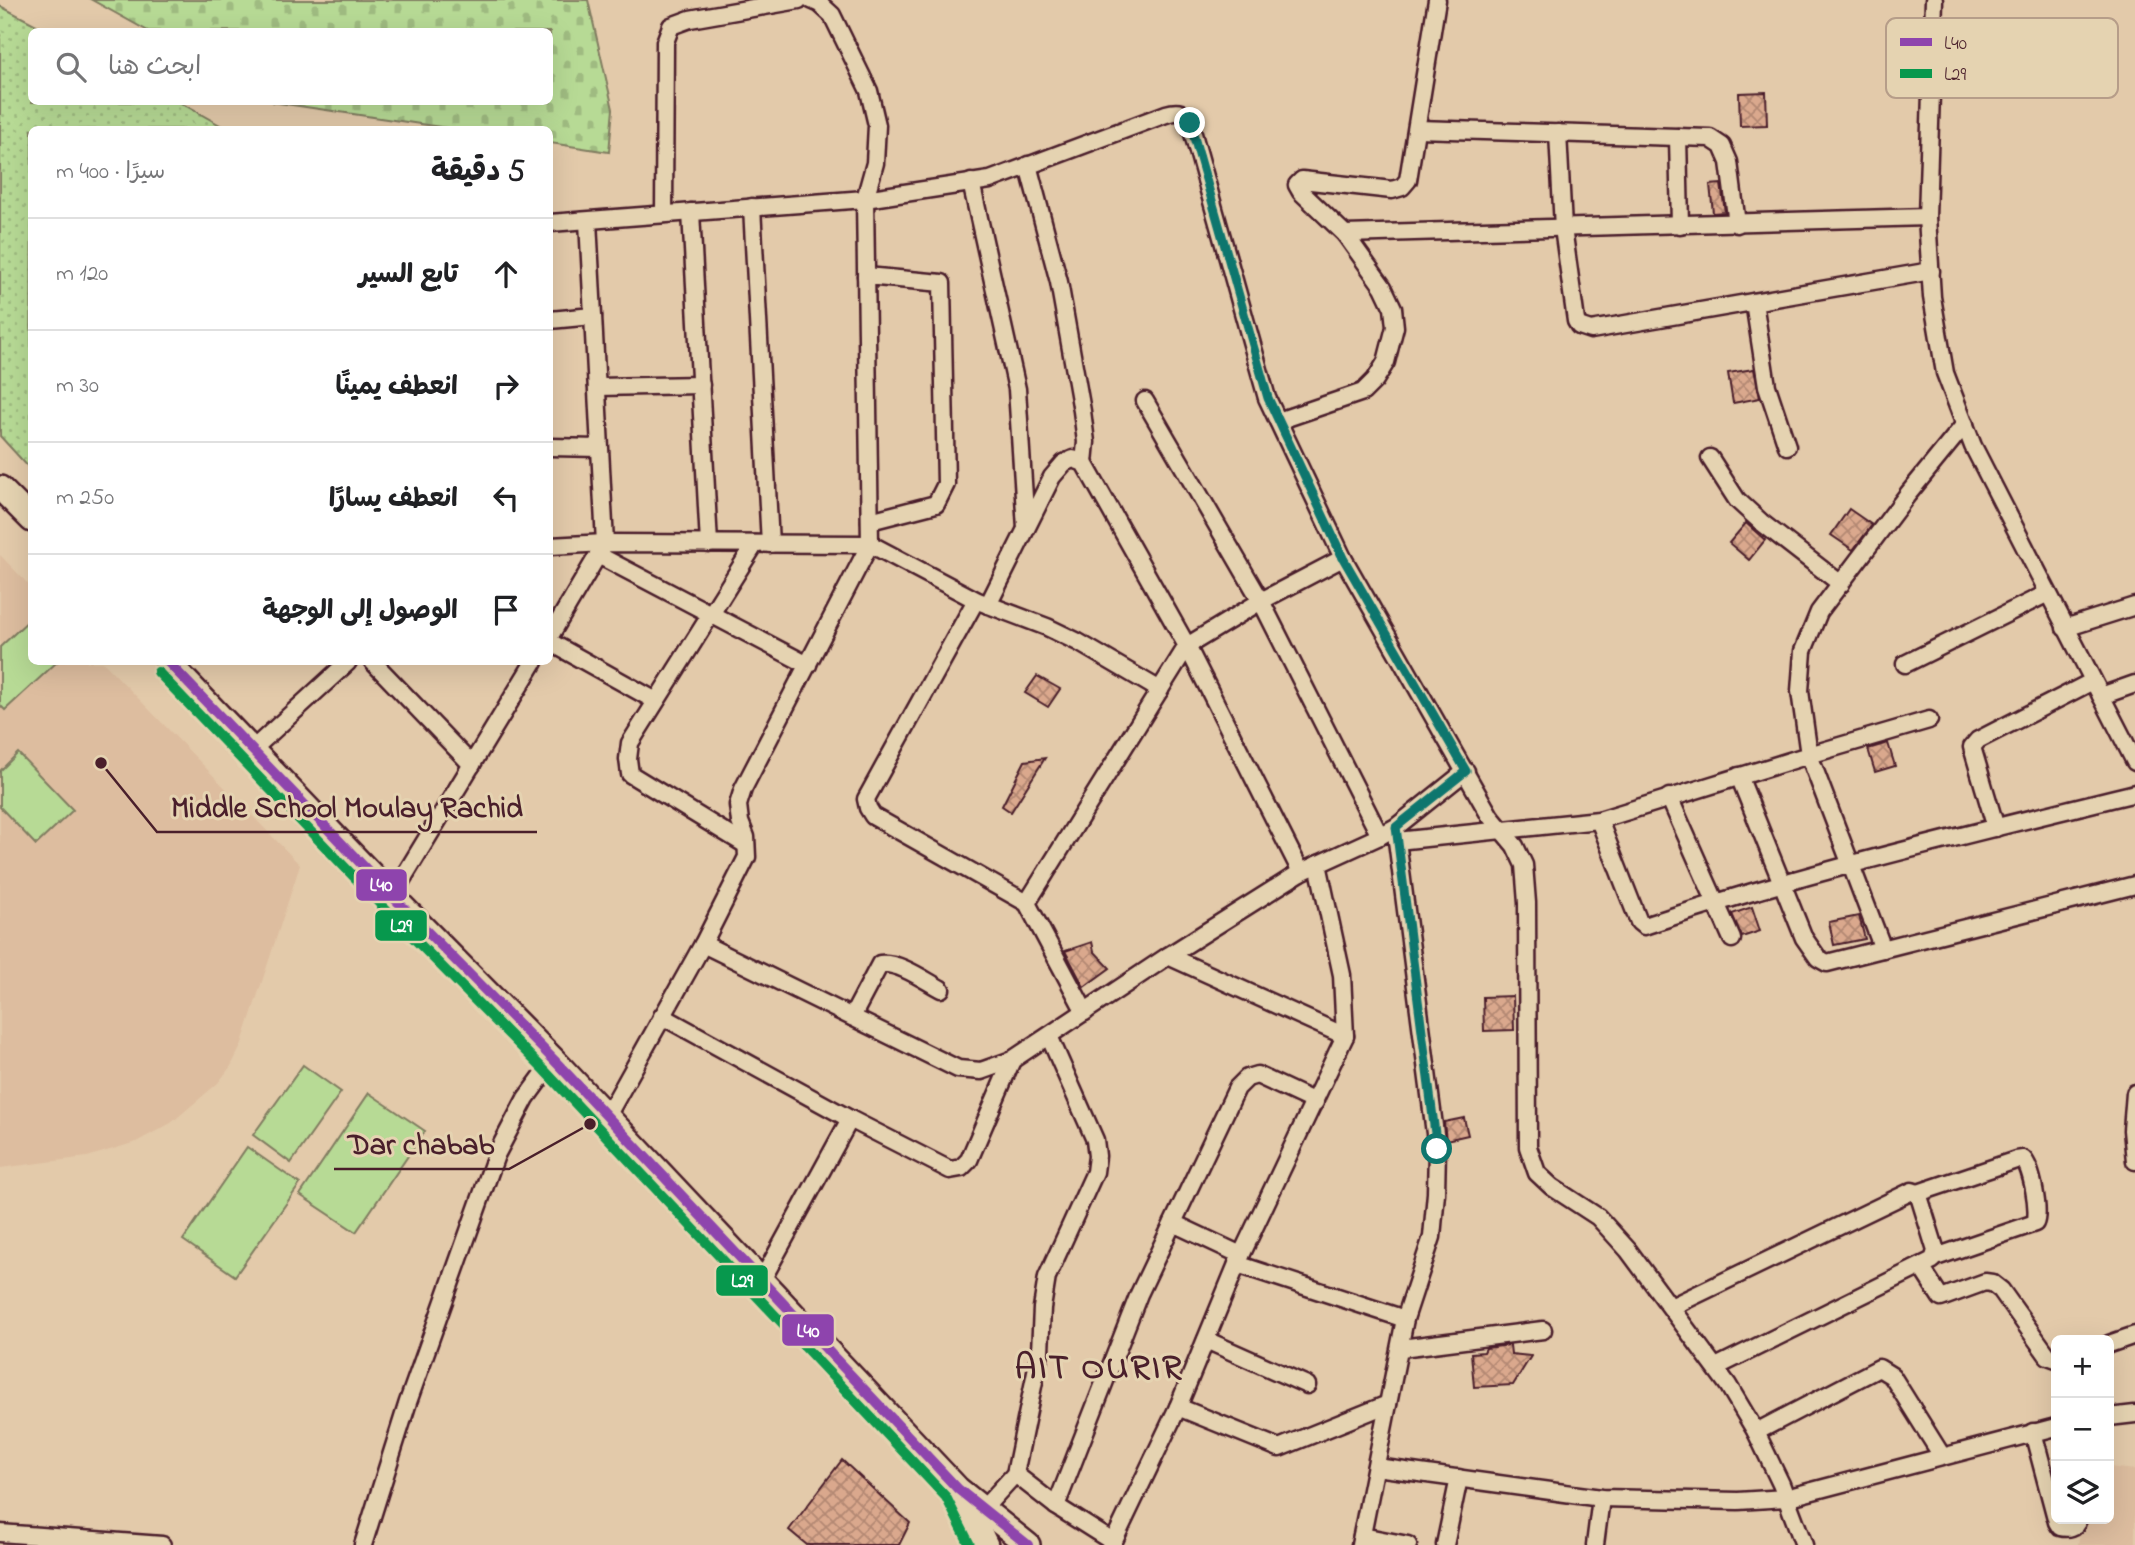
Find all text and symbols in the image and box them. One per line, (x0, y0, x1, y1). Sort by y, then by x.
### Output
legend (1886, 18, 2118, 98)
search box (28, 28, 553, 105)
text: L40 (1944, 31, 1967, 58)
icon: search (52, 48, 90, 86)
text: ابحث هنا (108, 49, 201, 87)
text: L29 (1944, 62, 1966, 89)
route end (1174, 107, 1205, 138)
text: 5 دقيقة (431, 151, 525, 195)
text: سيرًا · 400 m (56, 156, 165, 189)
icon: ahead (487, 255, 525, 293)
text: تابع السير (359, 257, 458, 295)
text: 120 m (56, 258, 108, 291)
icon: right (487, 367, 525, 405)
text: انعطف يمينًا (335, 369, 458, 407)
text: 30 m (56, 370, 99, 403)
icon: left (487, 479, 525, 517)
text: انعطف يسارًا (329, 481, 458, 519)
text: 250 m (56, 482, 114, 515)
icon: arrive (487, 591, 525, 629)
text: الوصول إلى الوجهة (262, 593, 458, 631)
callout: Middle School Moulay Rachid (157, 781, 537, 832)
text: Middle School Moulay Rachid (171, 788, 523, 832)
line badge: L40 (355, 868, 408, 902)
text: L40 (369, 873, 393, 900)
line badge: L29 (374, 909, 428, 942)
text: L29 (390, 914, 412, 941)
callout: Dar chabab (334, 1118, 509, 1169)
text: Dar chabab (346, 1125, 494, 1169)
route start (1421, 1133, 1452, 1164)
line badge: L29 (715, 1264, 769, 1297)
text: L29 (731, 1269, 753, 1296)
line badge: L40 (781, 1313, 835, 1347)
text: L40 (796, 1319, 820, 1346)
map controls (2051, 1335, 2114, 1524)
button: + (2051, 1335, 2114, 1398)
district label: AIT OURIR (1015, 1344, 1183, 1395)
button: − (2051, 1398, 2114, 1461)
button: layers (2051, 1461, 2114, 1524)

